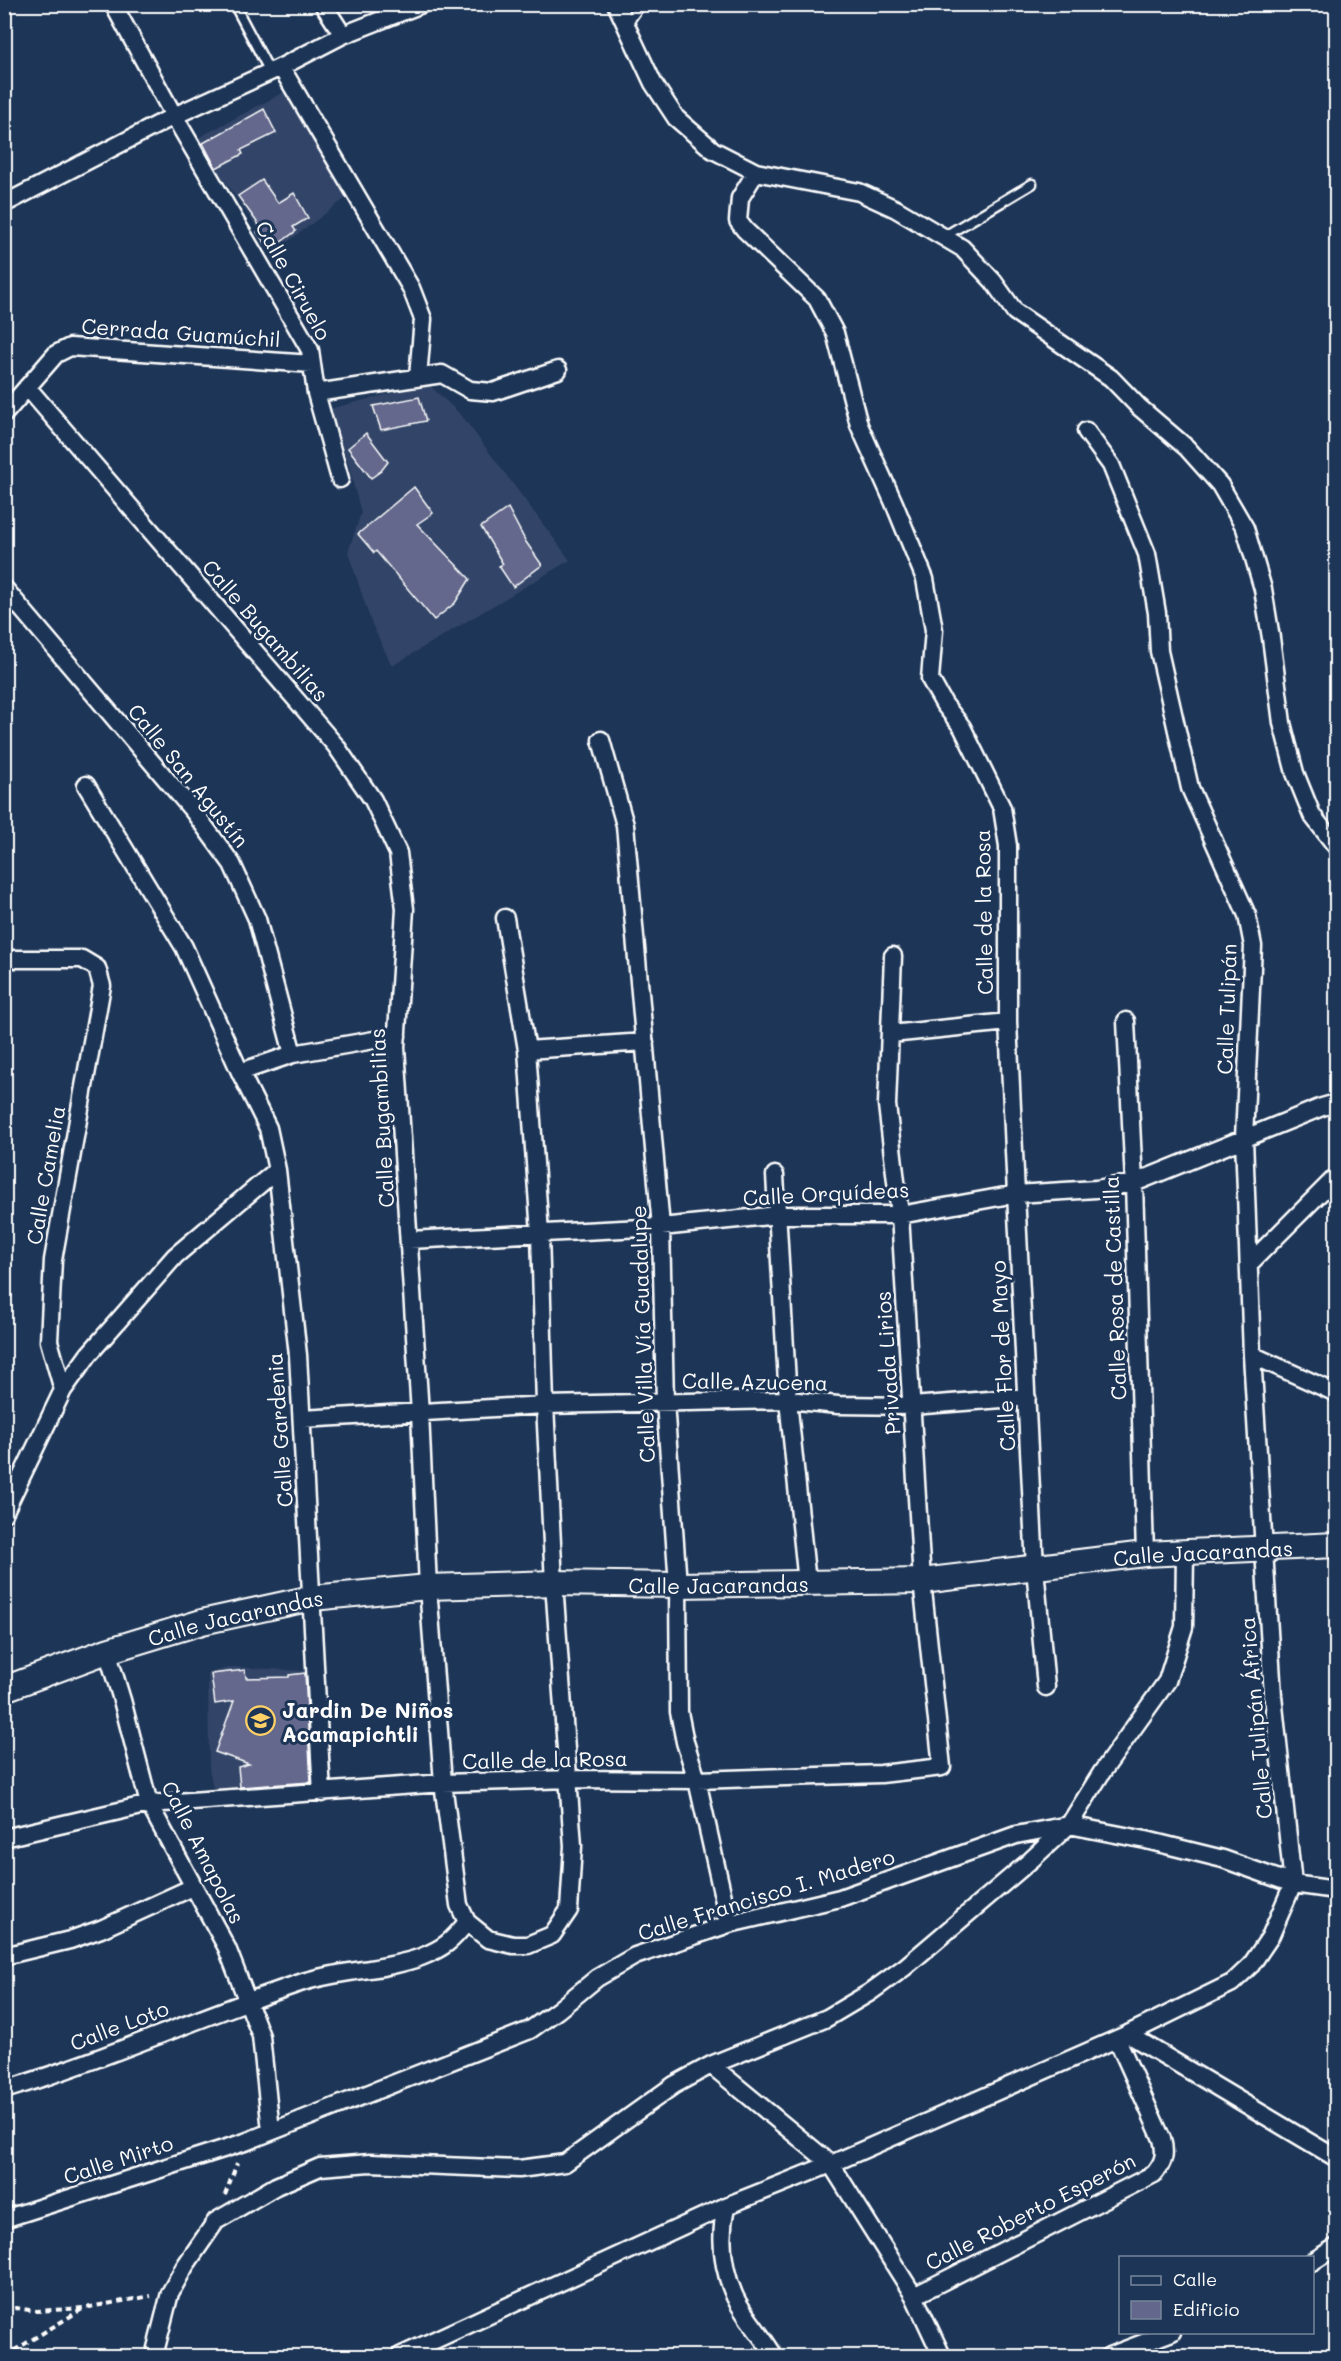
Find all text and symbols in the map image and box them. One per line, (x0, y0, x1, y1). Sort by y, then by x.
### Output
street label: Calle Ciruelo (250, 216, 338, 344)
street label: Cerrada Guamúchil (81, 312, 281, 352)
street label: Calle Bugambilias (197, 553, 335, 707)
street label: Calle San Agustín (123, 698, 255, 852)
street label: Calle de la Rosa (968, 829, 998, 995)
street label: Calle Tulipán (1210, 943, 1242, 1075)
street label: Calle Bugambilias (363, 1028, 399, 1208)
street label: Calle Camelia (19, 1103, 71, 1247)
street label: Calle Orquídeas (742, 1175, 910, 1211)
street label: Calle Rosa de Castilla (1097, 1175, 1131, 1401)
street label: Calle Villa Vía Guadalupe (624, 1205, 660, 1463)
street label: Calle Flor de Mayo (984, 1260, 1020, 1452)
street label: Privada Lirios (869, 1290, 905, 1436)
street label: Calle Gardenia (260, 1352, 298, 1508)
street label: Calle Azucena (682, 1366, 828, 1396)
street label: Calle Jacarandas (1111, 1534, 1294, 1571)
street label: Calle Jacarandas (628, 1569, 809, 1599)
street label: Calle Jacarandas (144, 1583, 325, 1651)
street label: Calle Tulipán África (1233, 1616, 1277, 1820)
place label: Jardin De Niños Acamapichtli (282, 1696, 453, 1747)
school or university icon: Jardin De Niños Acamapichtli (245, 1705, 277, 1737)
street label: Calle de la Rosa (462, 1744, 628, 1774)
street label: Calle Amapolas (156, 1776, 252, 1928)
street label: Calle Francisco I. Madero (634, 1842, 898, 1946)
street label: Calle Loto (66, 1994, 172, 2056)
street label: Calle Mirto (60, 2129, 176, 2189)
street label: Calle Roberto Esperón (920, 2146, 1140, 2276)
legend (1119, 2256, 1314, 2334)
text: Calle (1173, 2267, 1217, 2291)
text: Edificio (1173, 2297, 1240, 2321)

